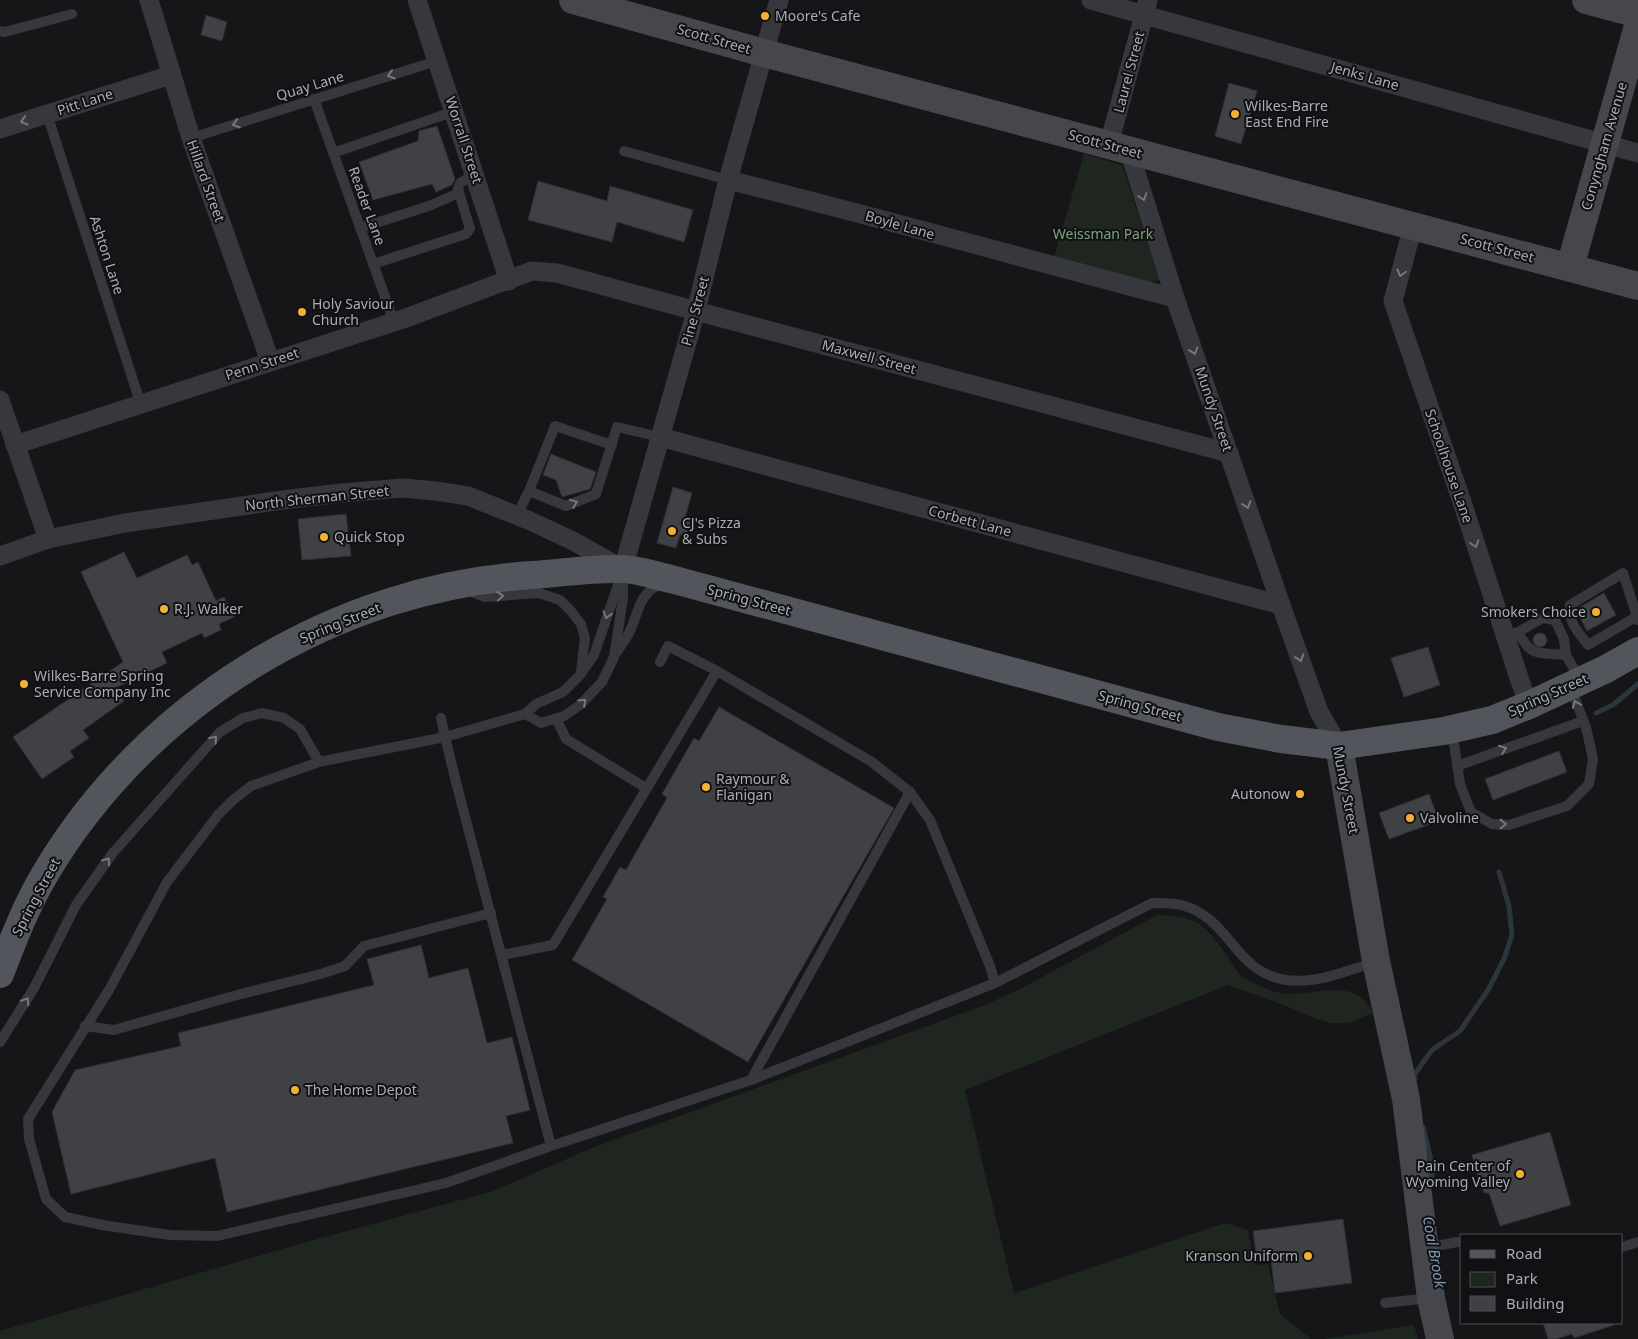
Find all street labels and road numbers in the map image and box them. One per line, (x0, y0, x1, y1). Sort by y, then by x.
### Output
street label: Scott Street (675, 19, 753, 58)
street label: Laurel Street (1109, 29, 1149, 115)
street label: Jenks Lane (1327, 56, 1401, 94)
street label: Quay Lane (274, 66, 346, 105)
street label: Conyngham Avenue (1576, 79, 1631, 212)
street label: Pitt Lane (55, 84, 115, 119)
street label: Worrall Street (441, 94, 487, 186)
street label: Scott Street (1066, 125, 1144, 162)
street label: Hillard Street (183, 137, 230, 224)
street label: Reader Lane (344, 164, 390, 248)
street label: Boyle Lane (863, 206, 937, 244)
street label: Ashton Lane (86, 213, 129, 297)
street label: Scott Street (1458, 229, 1536, 266)
street label: Pine Street (676, 274, 713, 348)
street label: Maxwell Street (820, 335, 918, 378)
street label: Penn Street (223, 343, 301, 384)
street label: Mundy Street (1191, 364, 1238, 454)
street label: Schoolhouse Lane (1421, 406, 1478, 525)
street label: North Sherman Street (244, 480, 390, 515)
street label: Corbett Lane (927, 500, 1014, 541)
street label: Spring Street (705, 579, 793, 620)
street label: Spring Street (297, 598, 383, 647)
street label: Spring Street (1505, 668, 1591, 721)
street label: Spring Street (1096, 685, 1184, 726)
street label: Mundy Street (1329, 745, 1364, 835)
street label: Spring Street (7, 854, 64, 939)

